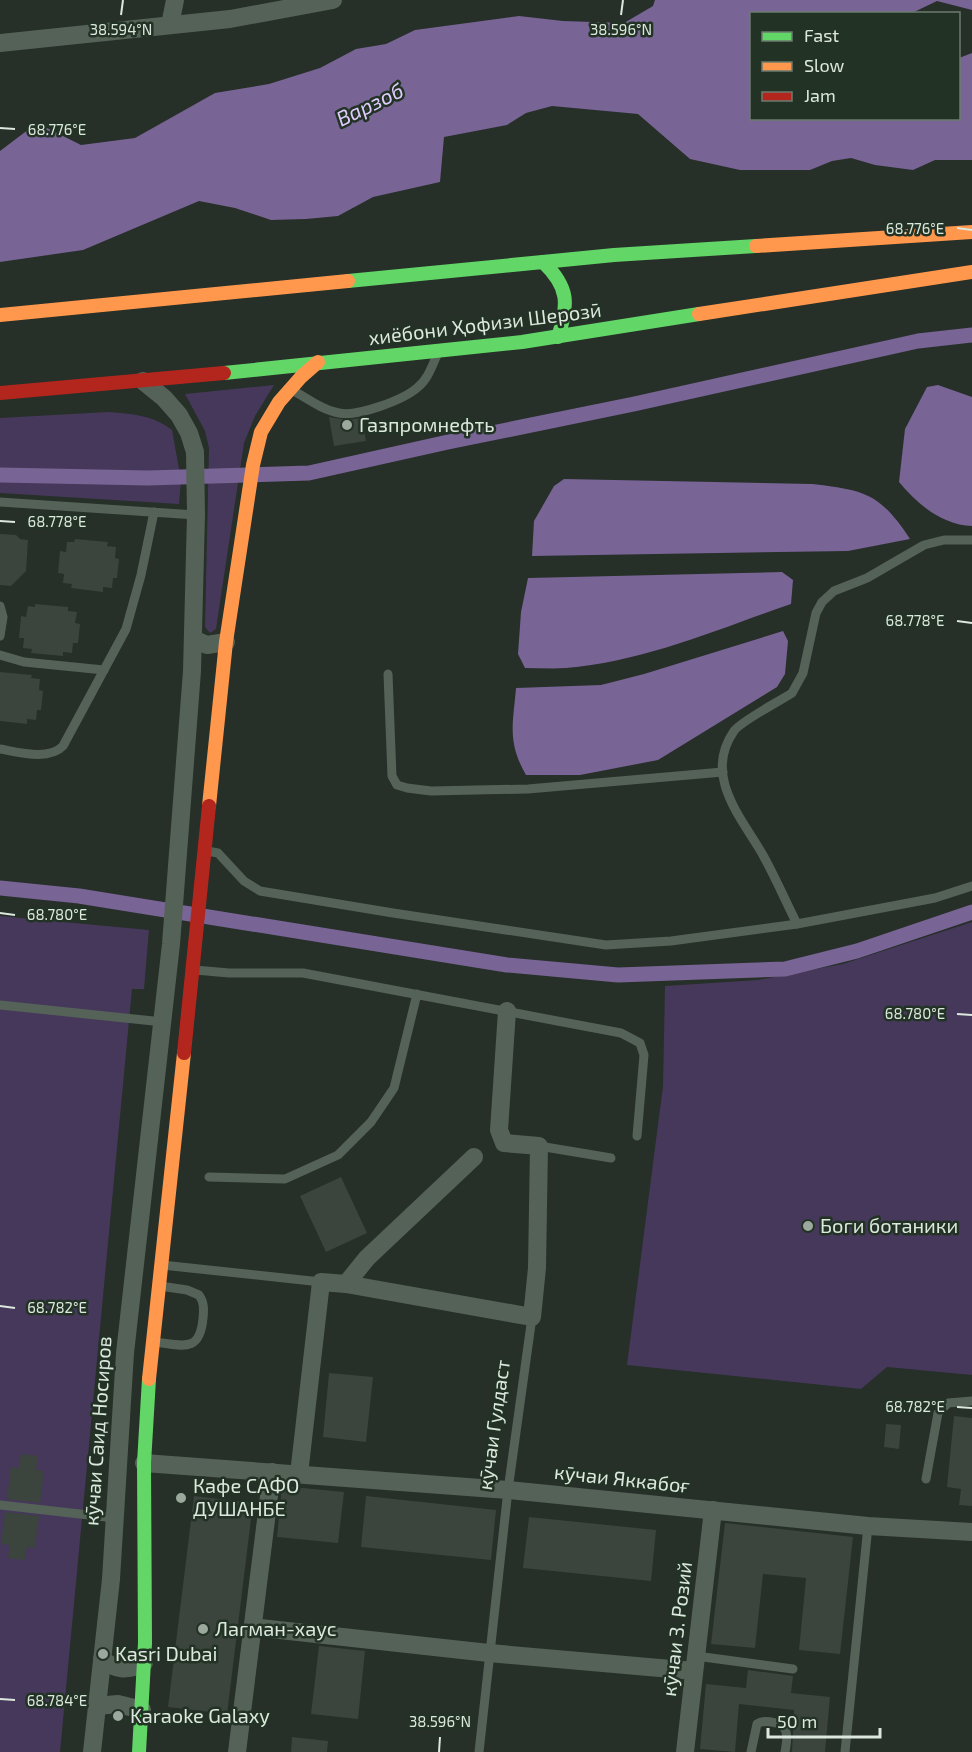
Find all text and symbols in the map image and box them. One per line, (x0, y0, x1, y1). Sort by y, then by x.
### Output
legend (750, 12, 960, 120)
text: 38.594°N (90, 20, 152, 38)
text: 38.596°N (590, 20, 652, 38)
text: Fast (804, 24, 839, 46)
text: Slow (804, 54, 845, 76)
water label: Варзоб (332, 77, 407, 131)
text: Jam (804, 84, 836, 106)
text: 68.776°E (28, 120, 86, 138)
text: 68.776°E (886, 219, 944, 237)
street label: хиёбони Ҳофизи Шерозӣ (367, 297, 603, 349)
place label: Газпромнефть (359, 412, 495, 436)
marker: Газпромнефть (340, 418, 354, 432)
text: 68.778°E (28, 512, 86, 530)
text: 68.778°E (886, 611, 944, 629)
text: 68.780°E (27, 905, 87, 923)
text: 68.780°E (885, 1004, 945, 1022)
place label: Боги ботаники (820, 1213, 958, 1237)
marker: Боги ботаники (801, 1219, 815, 1233)
text: 68.782°E (27, 1298, 87, 1316)
street label: кӯчаи Саид Носиров (78, 1335, 117, 1527)
street label: кӯчаи Гулдаст (472, 1358, 515, 1492)
text: 68.782°E (885, 1397, 945, 1415)
street label: кӯчаи Яккабоғ (553, 1459, 691, 1498)
place label: Кафе САФО ДУШАНБЕ (193, 1473, 299, 1520)
marker: Кафе САФО ДУШАНБЕ (174, 1491, 188, 1505)
street label: кӯчаи З. Розий (656, 1560, 697, 1698)
place label: Лагман-хаус (215, 1616, 337, 1641)
marker: Лагман-хаус (196, 1622, 210, 1636)
place label: Kasri Dubai (115, 1641, 217, 1665)
marker: Kasri Dubai (96, 1647, 110, 1661)
text: 68.784°E (27, 1691, 87, 1709)
scale bar (768, 1701, 880, 1739)
place label: Karaoke Galaxy (130, 1703, 270, 1727)
marker: Karaoke Galaxy (111, 1709, 125, 1723)
text: 50 m (777, 1710, 817, 1732)
text: 38.596°N (409, 1712, 471, 1730)

